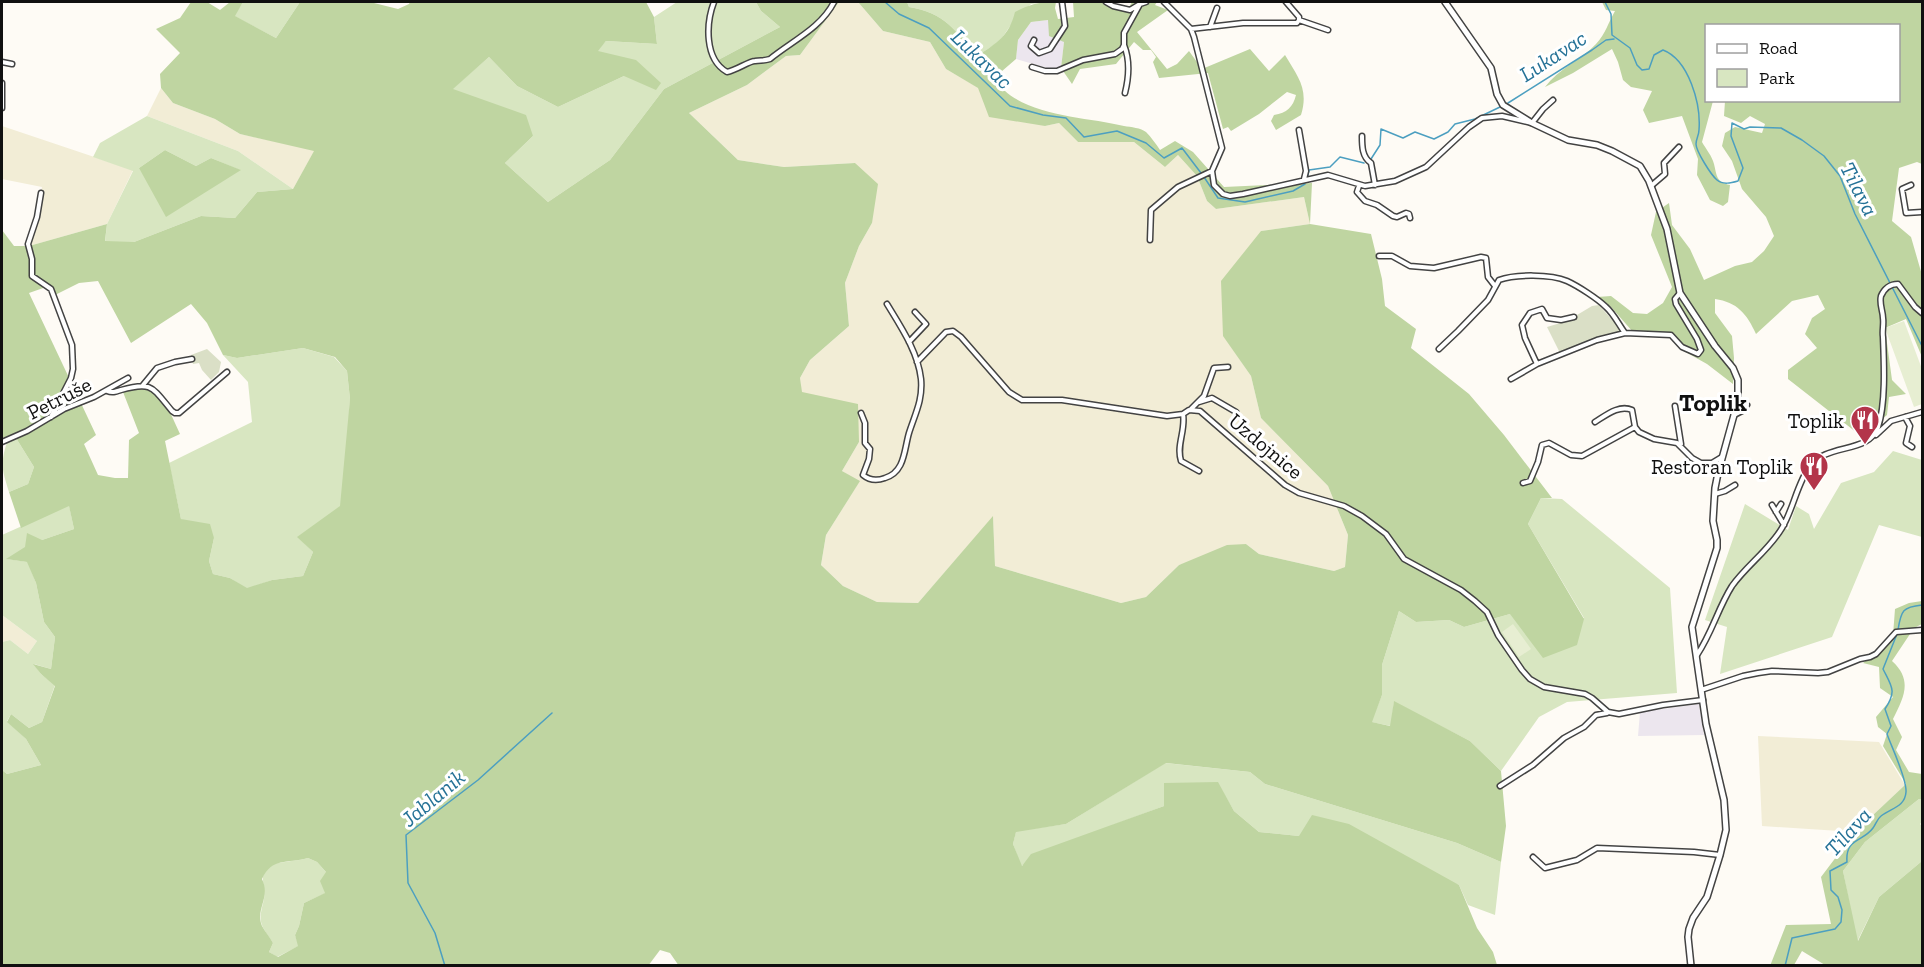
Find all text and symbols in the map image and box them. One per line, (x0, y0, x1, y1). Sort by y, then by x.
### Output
water label: Lukavac (946, 23, 1018, 95)
water label: Lukavac (1514, 24, 1592, 88)
legend (1705, 24, 1900, 102)
text: Road (1759, 37, 1798, 59)
text: Park (1759, 67, 1795, 89)
water label: Tilava (1834, 158, 1884, 220)
street label: Petruše (23, 371, 95, 425)
district label: Toplik (1679, 388, 1747, 417)
restaurant icon: Toplik (1849, 404, 1881, 446)
street label: Uzdojnice (1223, 408, 1308, 485)
place label: Toplik (1788, 408, 1844, 433)
restaurant icon: Restoran Toplik (1798, 450, 1830, 492)
place label: Restoran Toplik (1651, 454, 1793, 479)
water label: Jablanik (395, 764, 470, 833)
water label: Tilava (1819, 802, 1877, 862)

